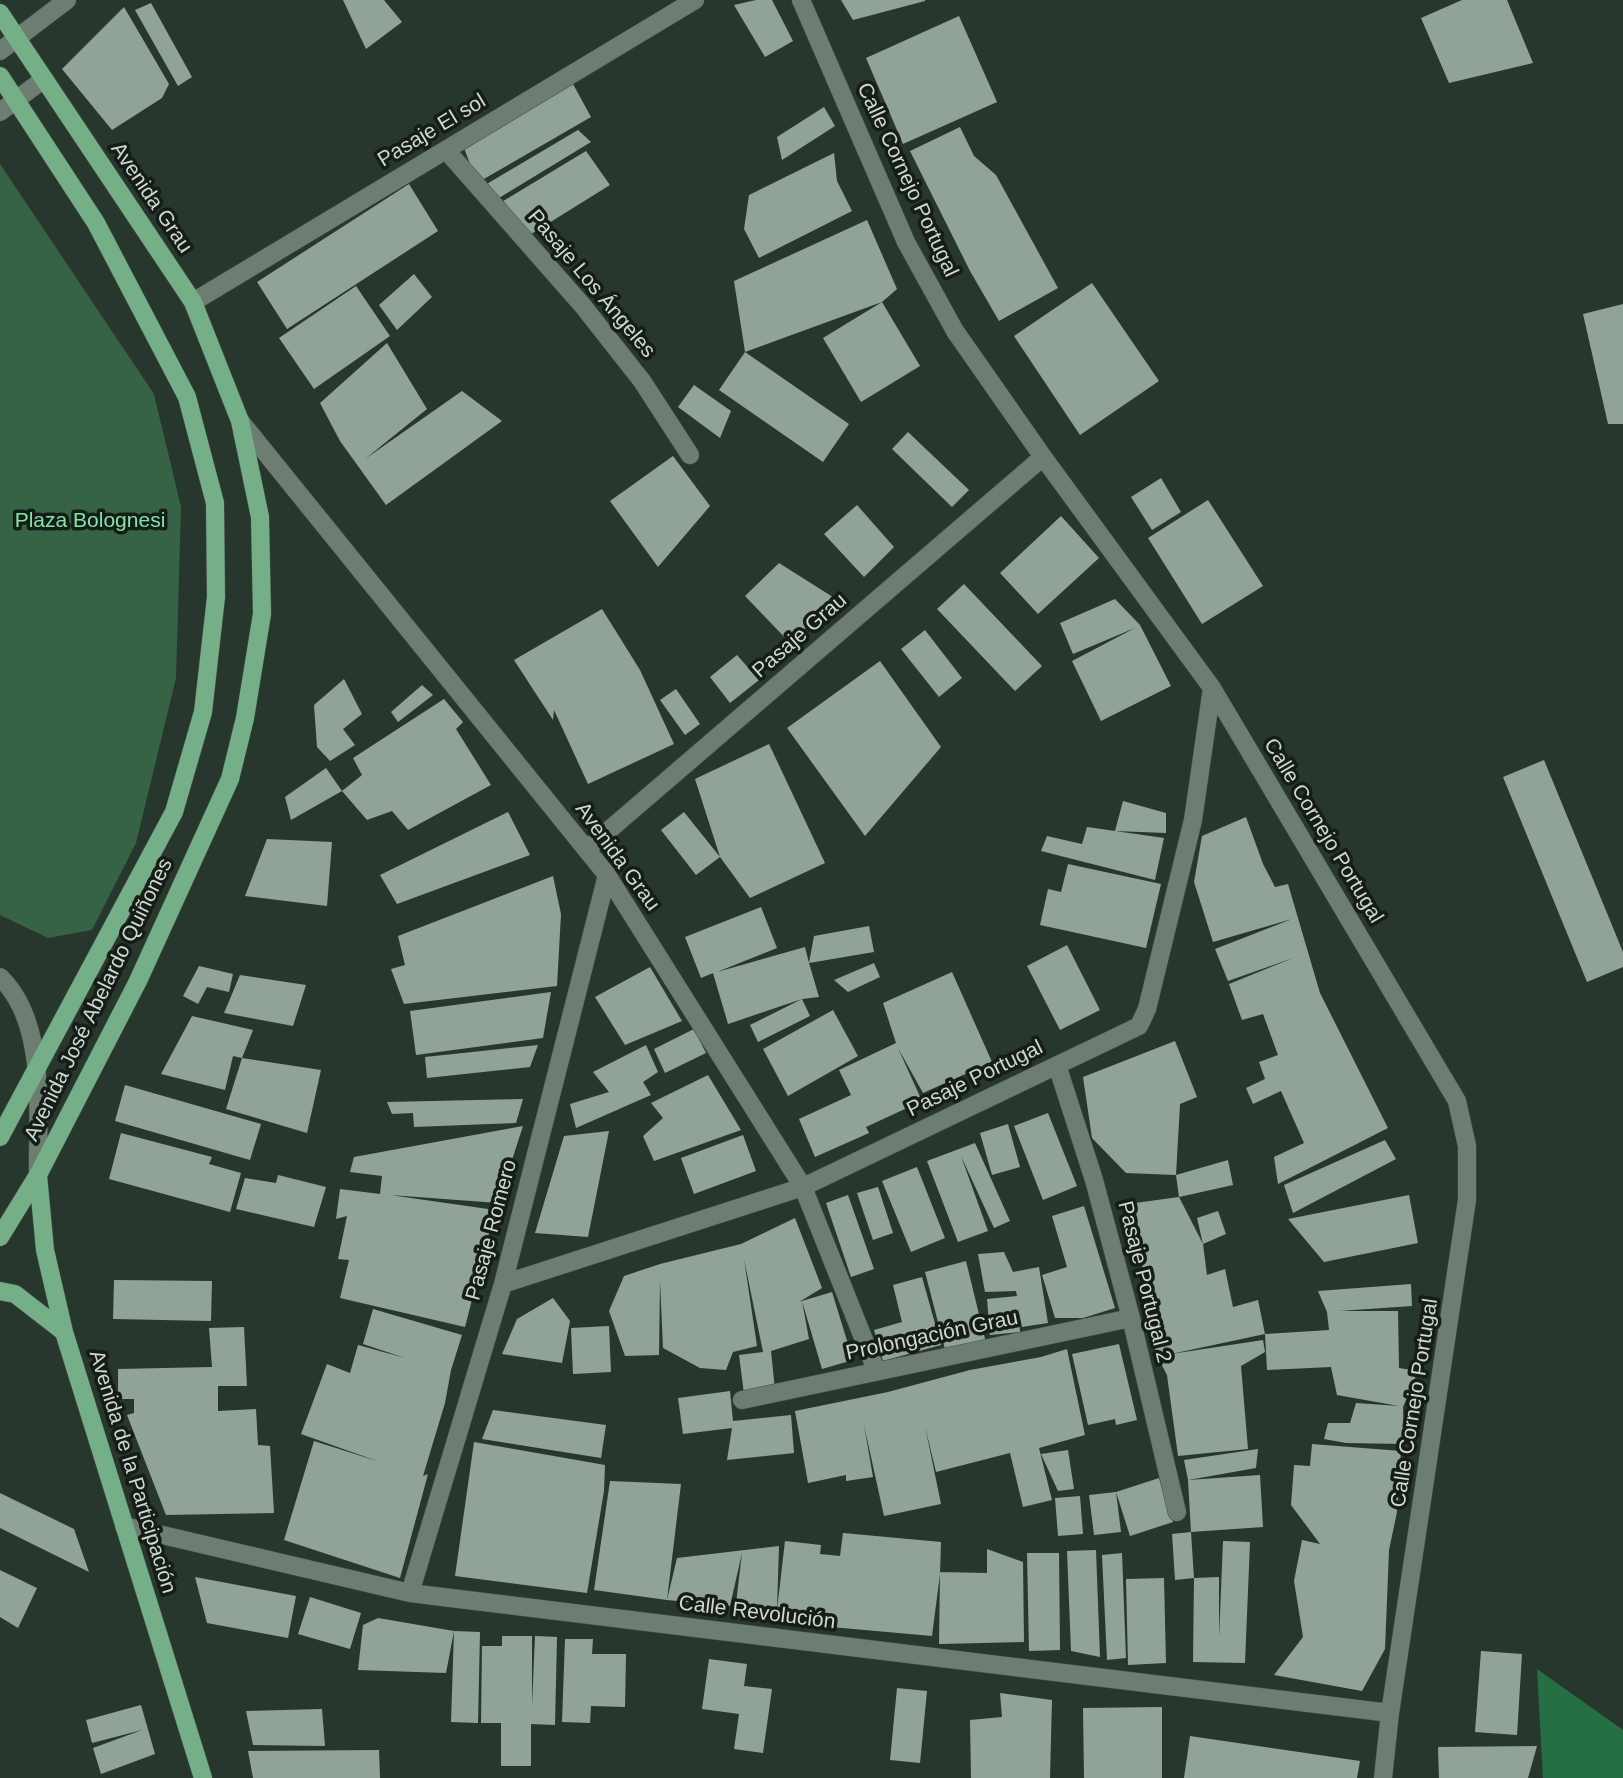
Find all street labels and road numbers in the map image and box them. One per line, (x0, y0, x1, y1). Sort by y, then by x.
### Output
street label: Calle Cornejo Portugal (851, 79, 963, 281)
street label: Pasaje El sol (373, 89, 491, 173)
street label: Avenida Grau (105, 138, 197, 258)
street label: Pasaje Los Ángeles (522, 205, 660, 363)
street label: Pasaje Grau (748, 588, 852, 684)
street label: Calle Cornejo Portugal (1258, 734, 1388, 928)
street label: Avenida Grau (569, 798, 665, 916)
street label: Avenida José Abelardo Quiñones (19, 855, 179, 1145)
street label: Pasaje Portugal (903, 1035, 1047, 1123)
street label: Pasaje Romero (461, 1157, 523, 1303)
street label: Pasaje Portugal 2 (1112, 1199, 1176, 1365)
street label: Calle Cornejo Portugal (1386, 1297, 1444, 1509)
street label: Prolongación Grau (844, 1305, 1020, 1367)
street label: Avenida de la Participación (83, 1347, 181, 1597)
street label: Calle Revolución (677, 1591, 837, 1635)

